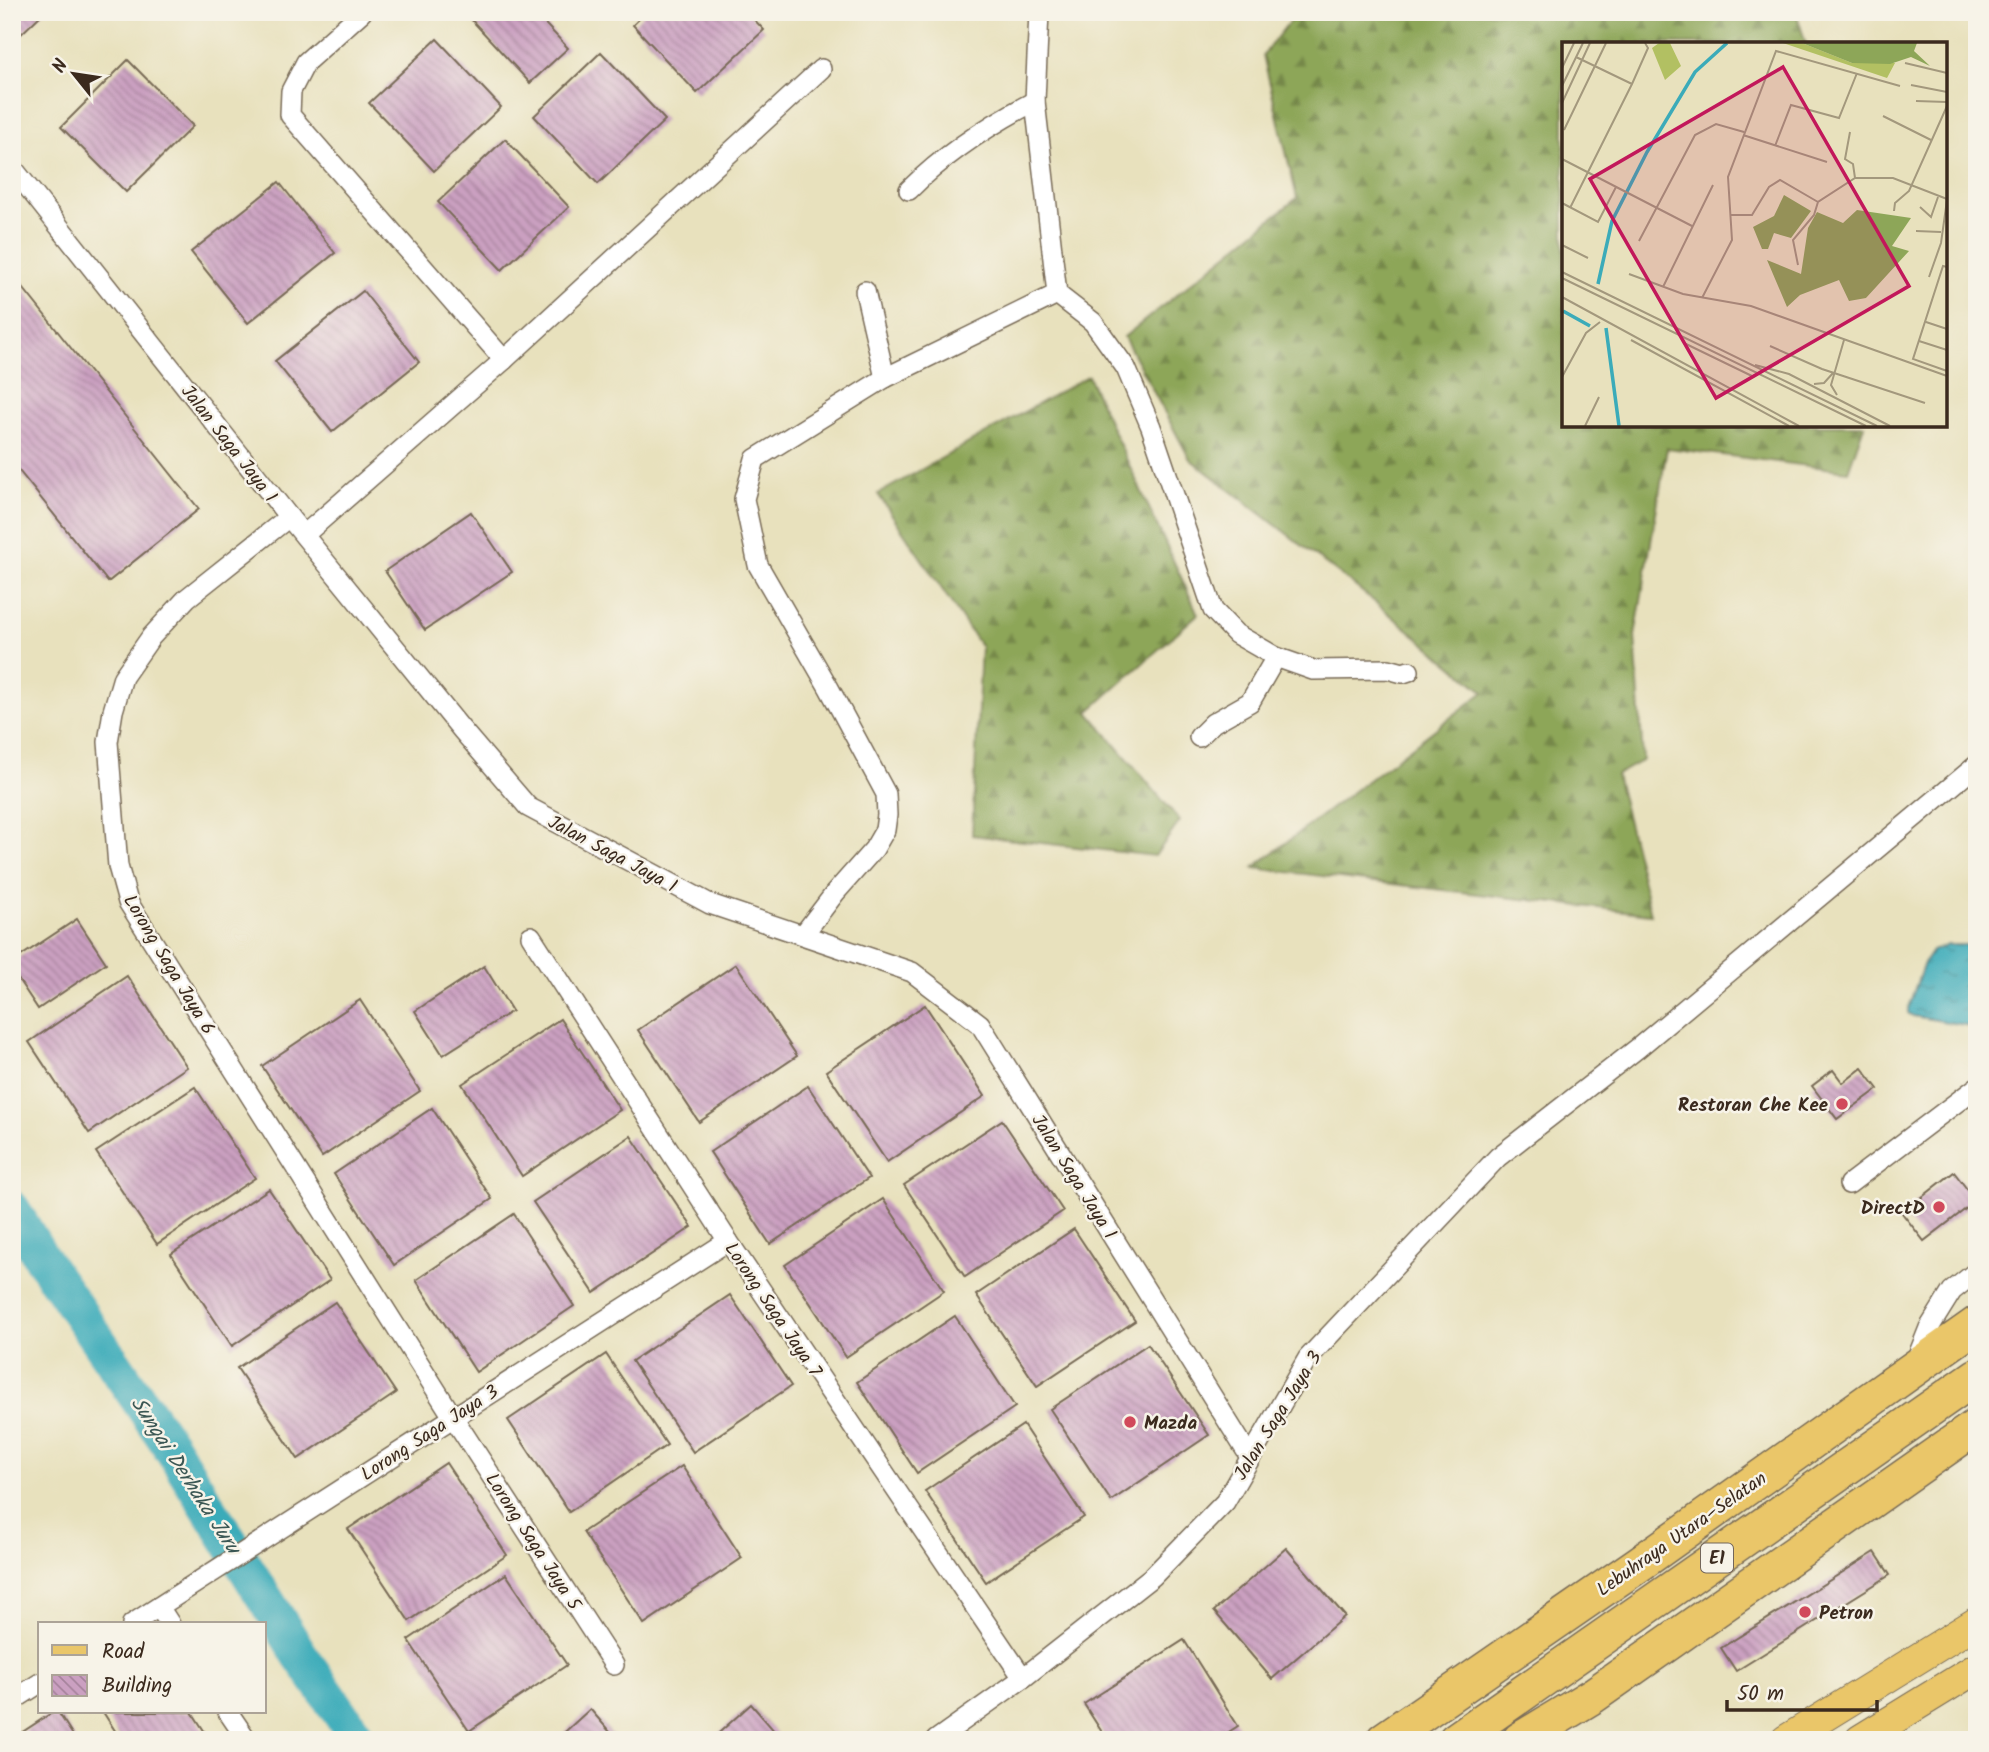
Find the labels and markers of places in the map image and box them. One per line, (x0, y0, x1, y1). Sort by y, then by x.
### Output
place label: Restoran Che Kee (1678, 1091, 1828, 1121)
marker: Restoran Che Kee (1834, 1096, 1850, 1112)
place label: DirectD (1861, 1194, 1925, 1224)
marker: DirectD (1931, 1199, 1947, 1215)
place label: Mazda (1144, 1409, 1197, 1439)
marker: Mazda (1122, 1414, 1138, 1430)
place label: Petron (1819, 1599, 1873, 1629)
marker: Petron (1797, 1604, 1813, 1620)

